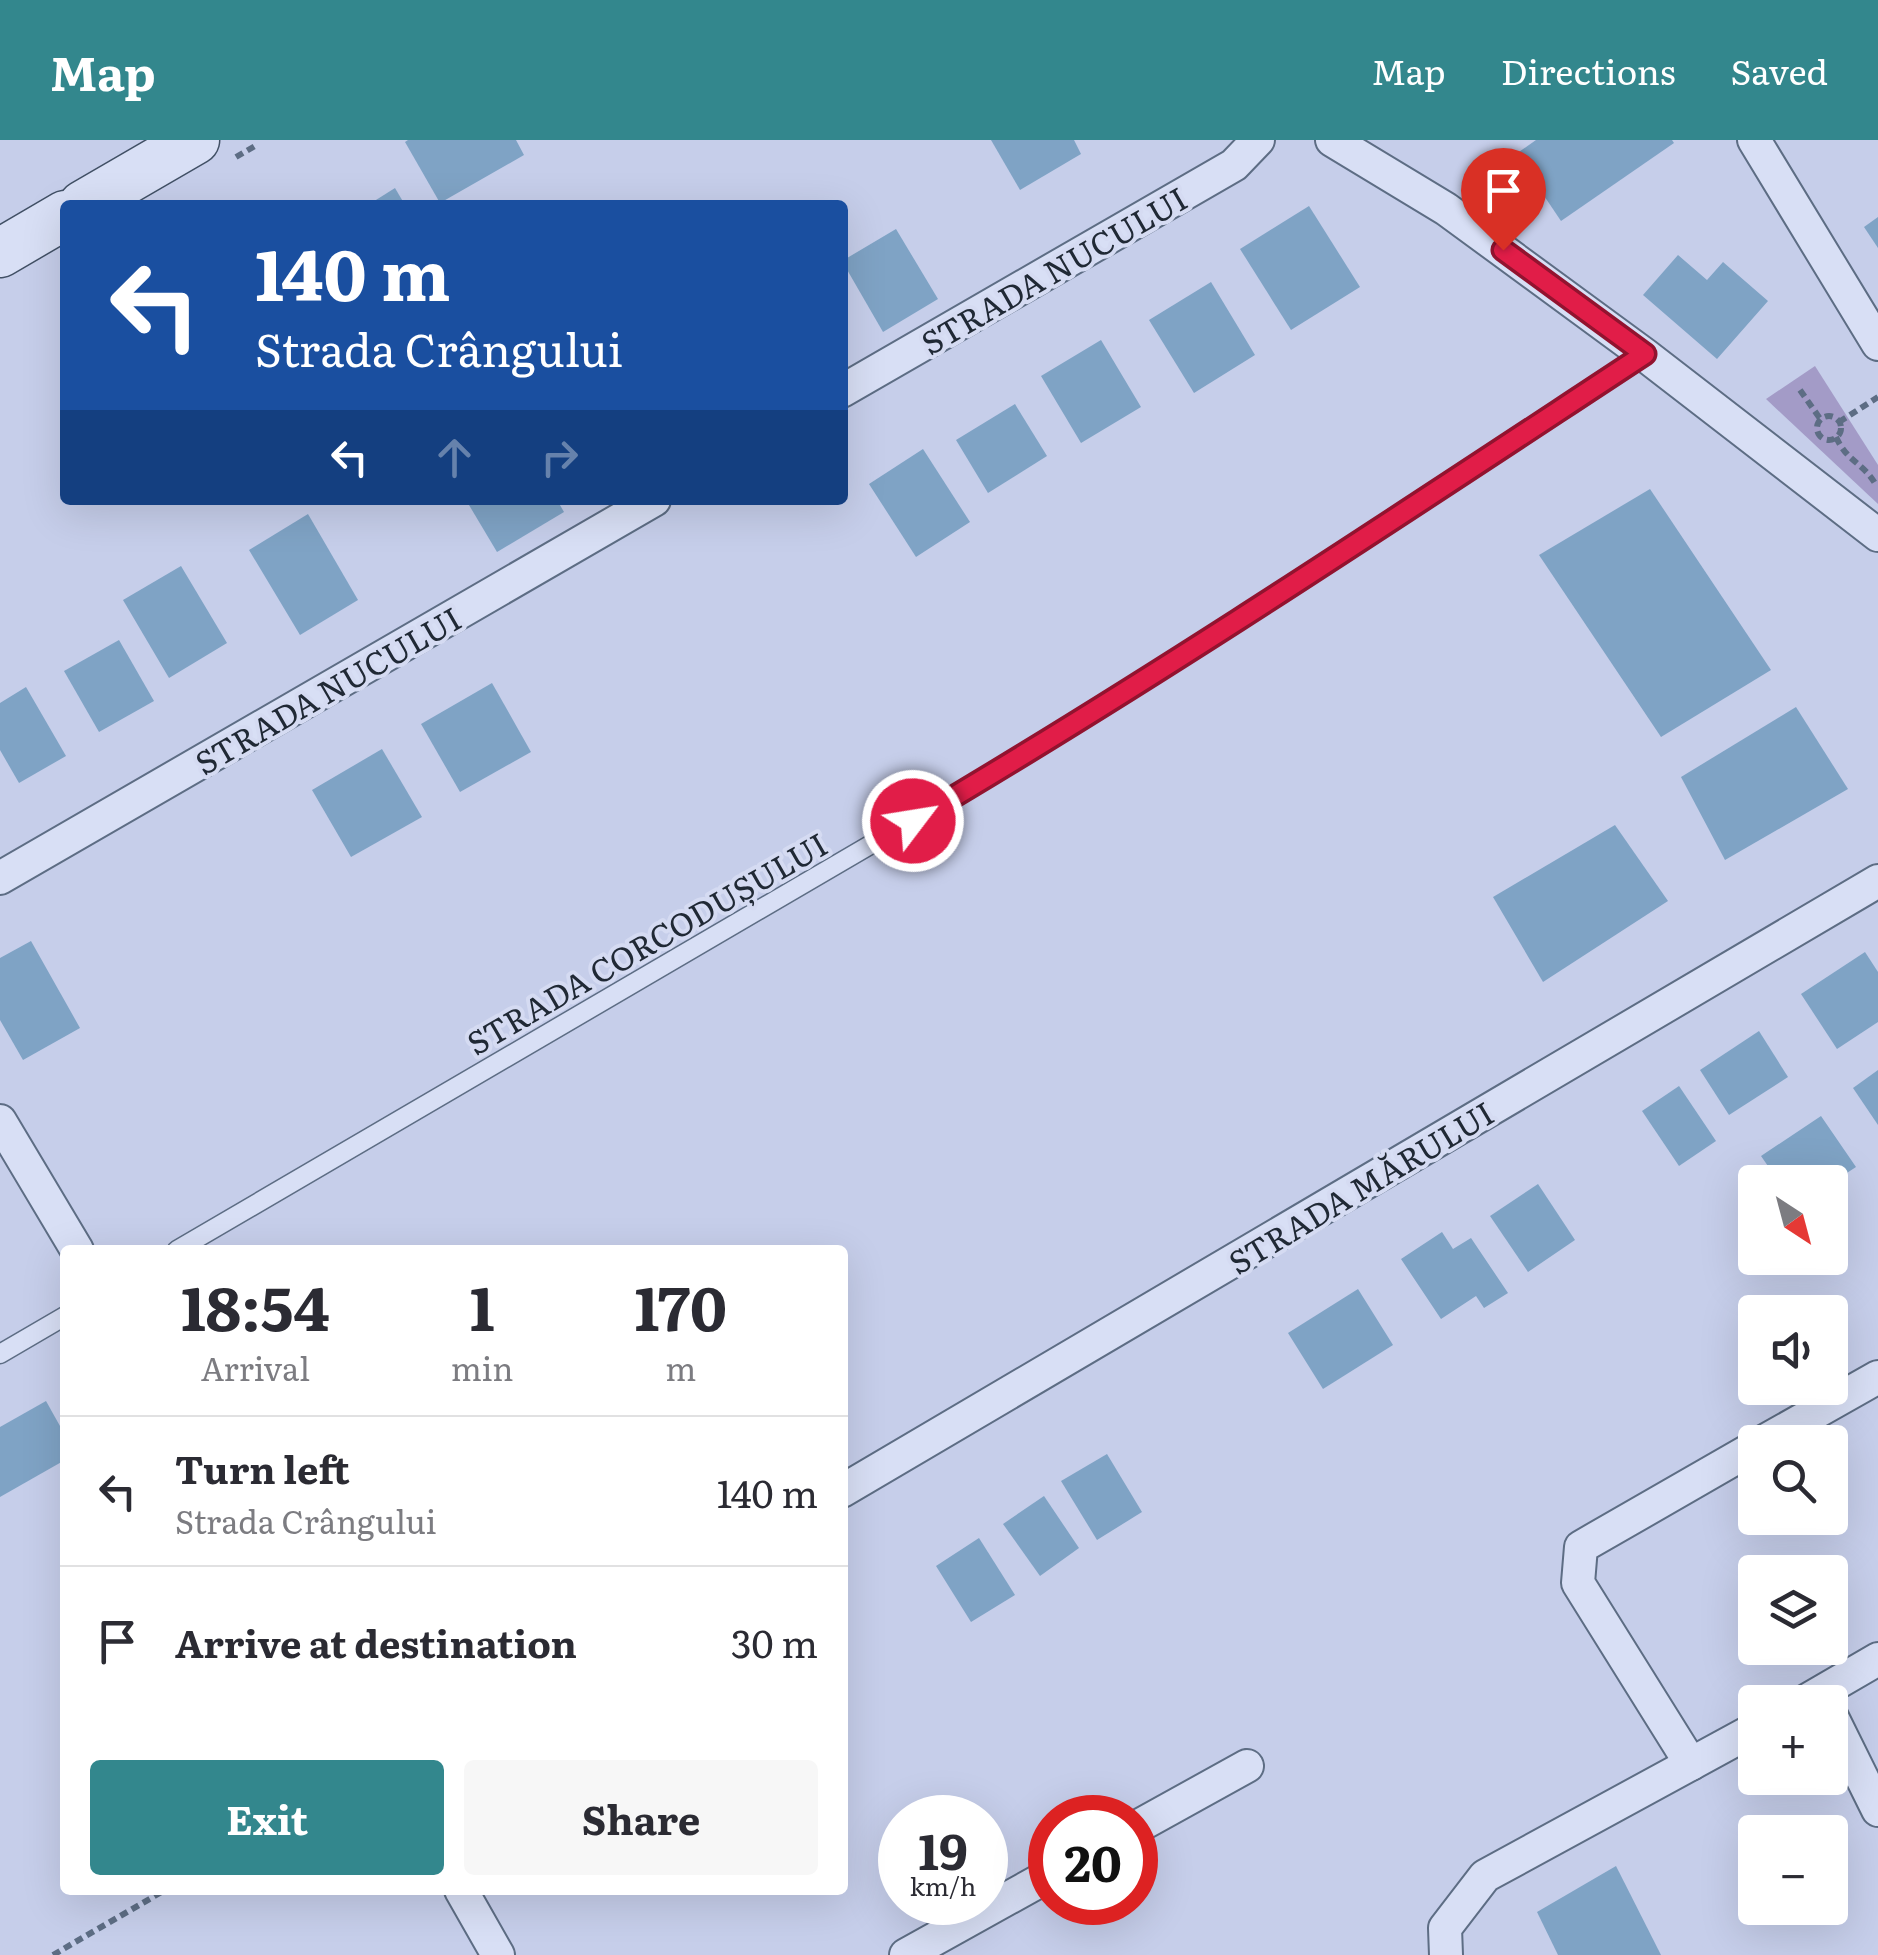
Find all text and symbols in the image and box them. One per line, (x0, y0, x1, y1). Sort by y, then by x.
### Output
text: Map (50, 35, 156, 106)
text: Map (1371, 44, 1446, 96)
text: Directions (1501, 44, 1676, 96)
text: Saved (1731, 44, 1828, 96)
pin (1461, 148, 1546, 251)
icon: arrive (1476, 163, 1531, 218)
street label: STRADA NUCULUI (911, 173, 1195, 365)
text: 140 m (255, 219, 450, 323)
icon: left (90, 240, 220, 370)
text: Strada Crângului (255, 314, 623, 381)
icon: left (322, 430, 377, 485)
icon: ahead (427, 430, 482, 485)
icon: right (532, 430, 587, 485)
street label: STRADA NUCULUI (185, 593, 469, 785)
position arrow (861, 769, 965, 873)
street label: STRADA CORCODUȘULUI (457, 819, 835, 1065)
street label: STRADA MĂRULUI (1218, 1088, 1502, 1284)
north arrow (1738, 1165, 1848, 1275)
map controls (1738, 1165, 1848, 1925)
text: 18:54 (181, 1260, 330, 1349)
text: 1 (470, 1260, 494, 1349)
text: 170 (634, 1260, 727, 1349)
button: sound (1738, 1295, 1848, 1405)
text: Arrival (201, 1343, 310, 1391)
text: min (451, 1343, 514, 1391)
text: m (665, 1343, 696, 1391)
button: search (1738, 1425, 1848, 1535)
text: Turn left (175, 1439, 350, 1496)
text: 140 m (717, 1463, 818, 1520)
icon: left (90, 1464, 145, 1519)
text: Strada Crângului (175, 1496, 436, 1544)
button: layers (1738, 1555, 1848, 1665)
text: Arrive at destination (175, 1613, 577, 1670)
text: 30 m (731, 1613, 818, 1670)
icon: arrive (90, 1614, 145, 1669)
button: + (1738, 1685, 1848, 1795)
button: Exit (90, 1760, 444, 1875)
button: Share (464, 1760, 818, 1875)
speed limit sign: 20 (1028, 1795, 1158, 1925)
text: 19 (918, 1811, 968, 1885)
button: − (1738, 1815, 1848, 1925)
text: km/h (910, 1867, 976, 1904)

